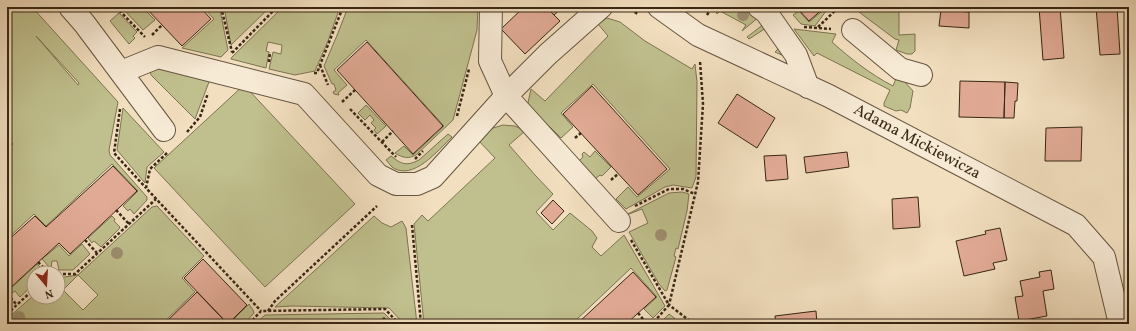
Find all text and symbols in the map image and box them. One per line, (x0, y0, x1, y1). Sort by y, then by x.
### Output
street label: Adama Mickiewicza (850, 99, 984, 185)
north arrow (26, 265, 66, 305)
text: N (43, 285, 55, 301)

